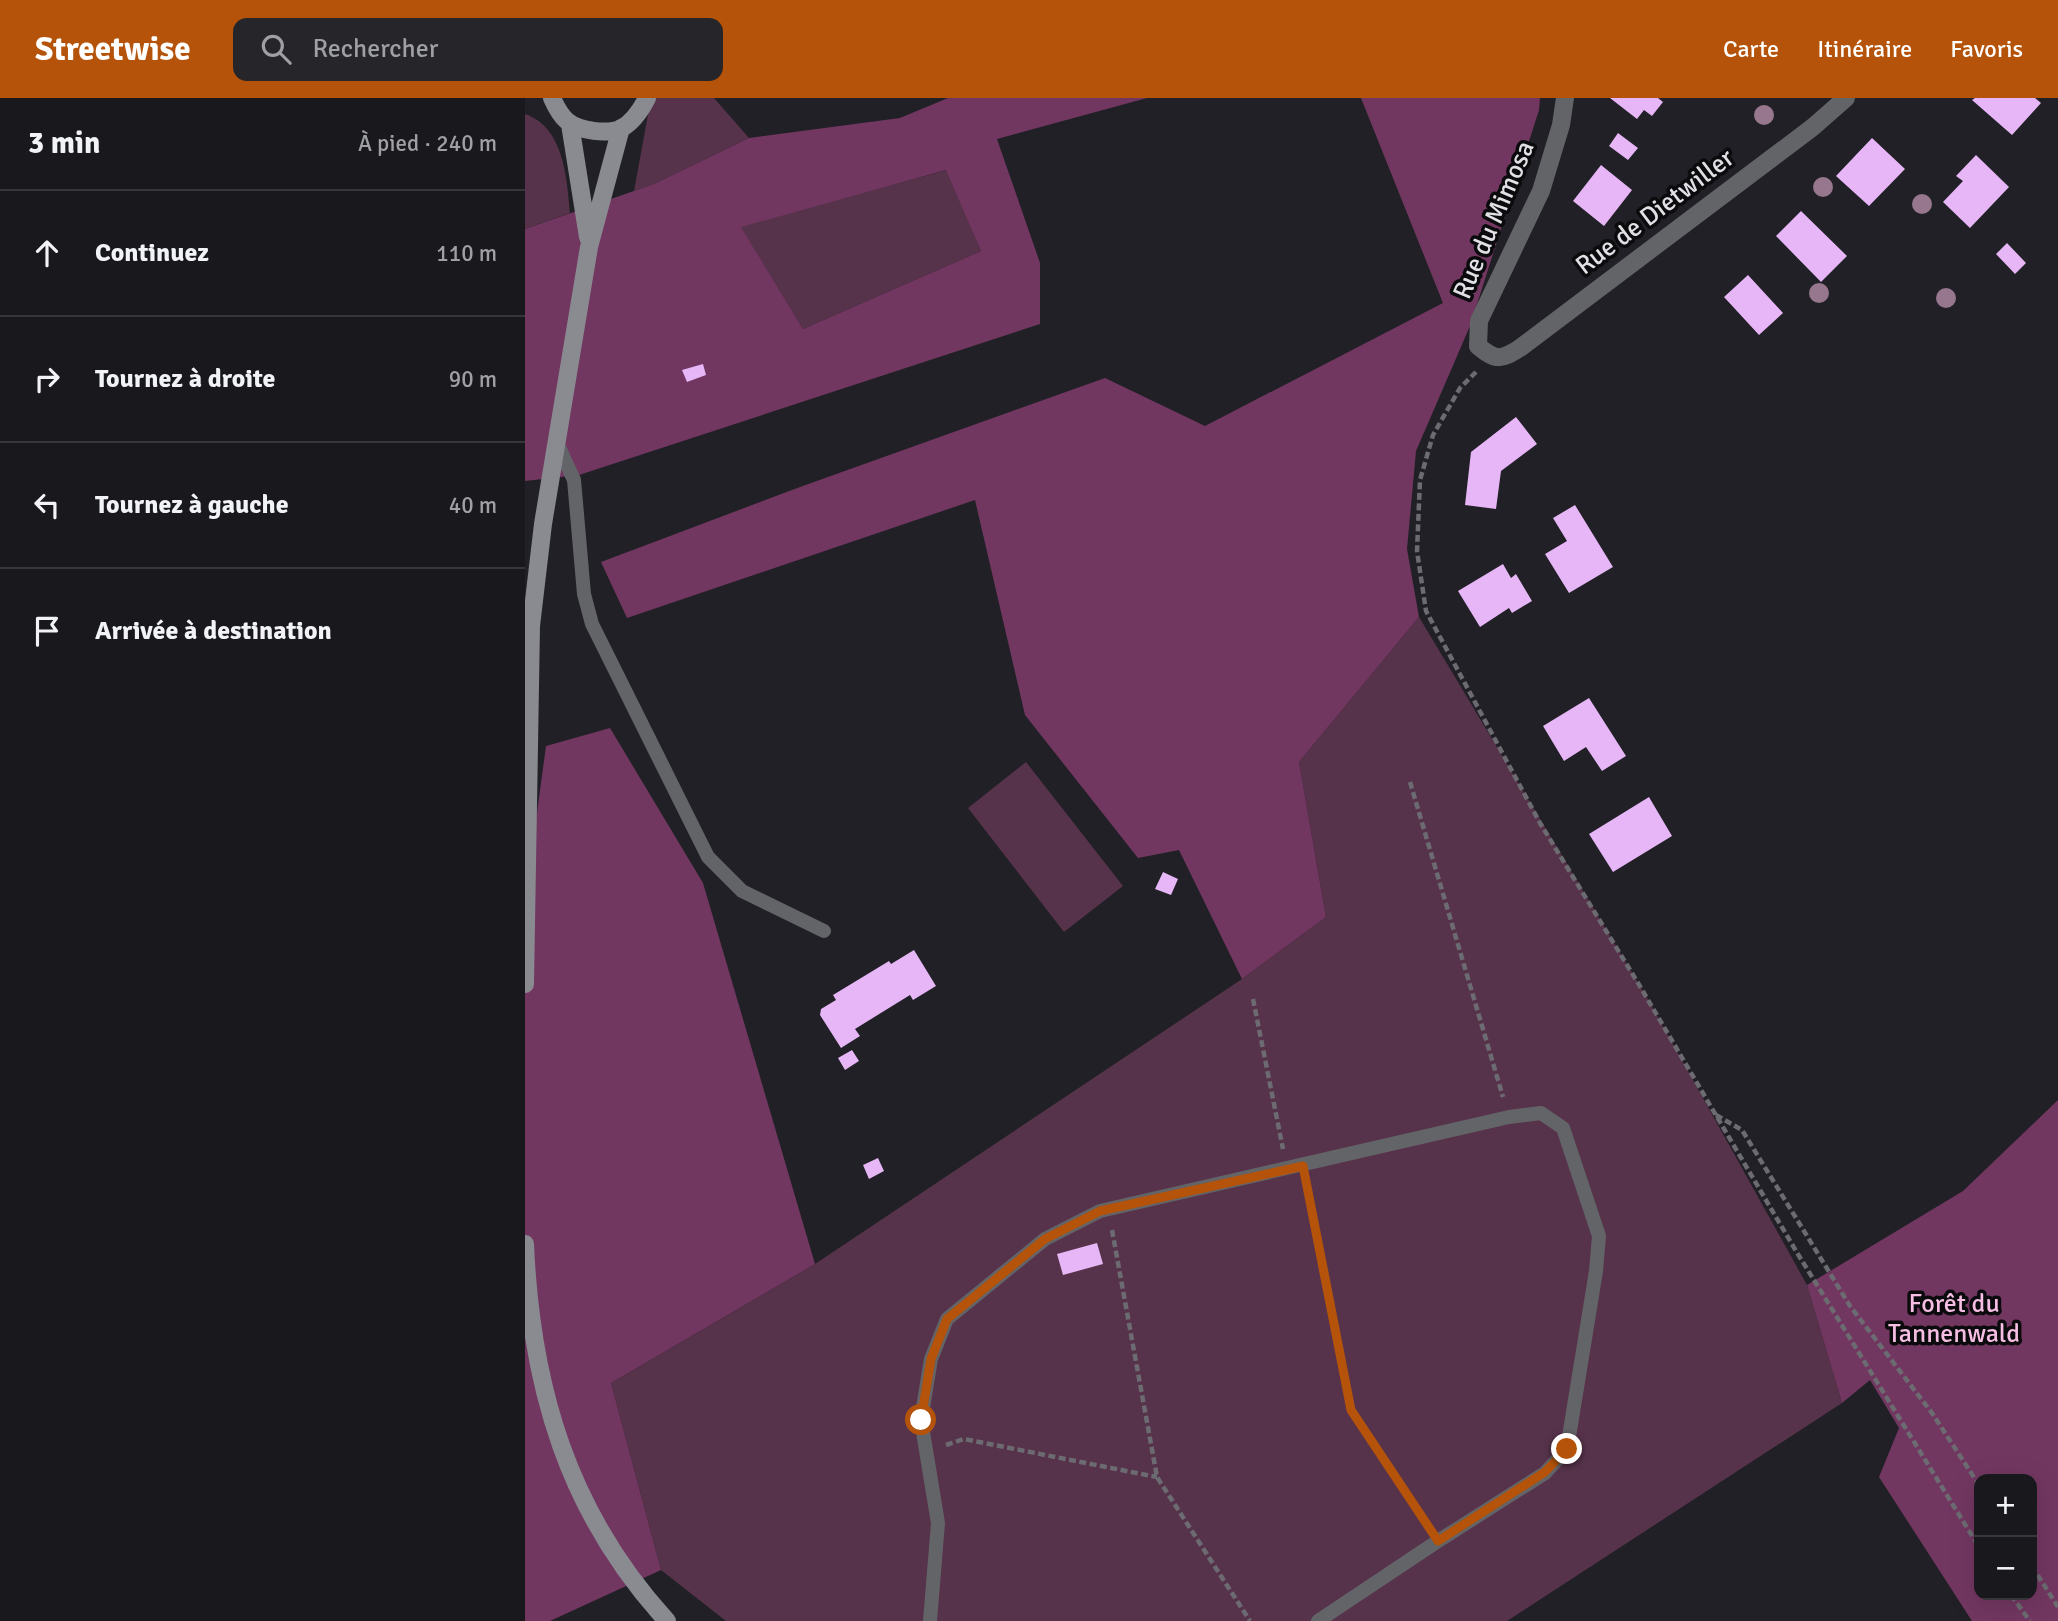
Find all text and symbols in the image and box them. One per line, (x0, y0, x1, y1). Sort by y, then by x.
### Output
search box (233, 18, 723, 81)
text: Streetwise (35, 29, 191, 70)
icon: search (257, 30, 295, 68)
text: Rechercher (313, 33, 438, 65)
text: Carte (1723, 34, 1779, 64)
text: Itinéraire (1817, 34, 1912, 64)
text: Favoris (1950, 34, 2023, 64)
text: 3 min (28, 125, 100, 162)
text: À pied · 240 m (358, 129, 497, 158)
street label: Rue du Mimosa (1446, 136, 1542, 304)
street label: Rue de Dietwiller (1569, 142, 1741, 282)
icon: ahead (28, 234, 66, 272)
text: Continuez (95, 237, 209, 269)
text: 110 m (436, 239, 497, 268)
icon: right (28, 360, 66, 398)
text: Tournez à droite (95, 363, 275, 395)
text: 90 m (449, 365, 497, 394)
icon: left (28, 486, 66, 524)
text: Tournez à gauche (95, 489, 289, 521)
text: 40 m (449, 491, 497, 520)
icon: arrive (28, 612, 66, 650)
text: Arrivée à destination (95, 615, 332, 647)
park label: Forêt du Tannenwald (1888, 1288, 2020, 1350)
route start (905, 1404, 936, 1435)
route end (1551, 1433, 1582, 1464)
map controls (1974, 1474, 2037, 1600)
button: + (1974, 1474, 2037, 1537)
button: − (1974, 1537, 2037, 1600)

